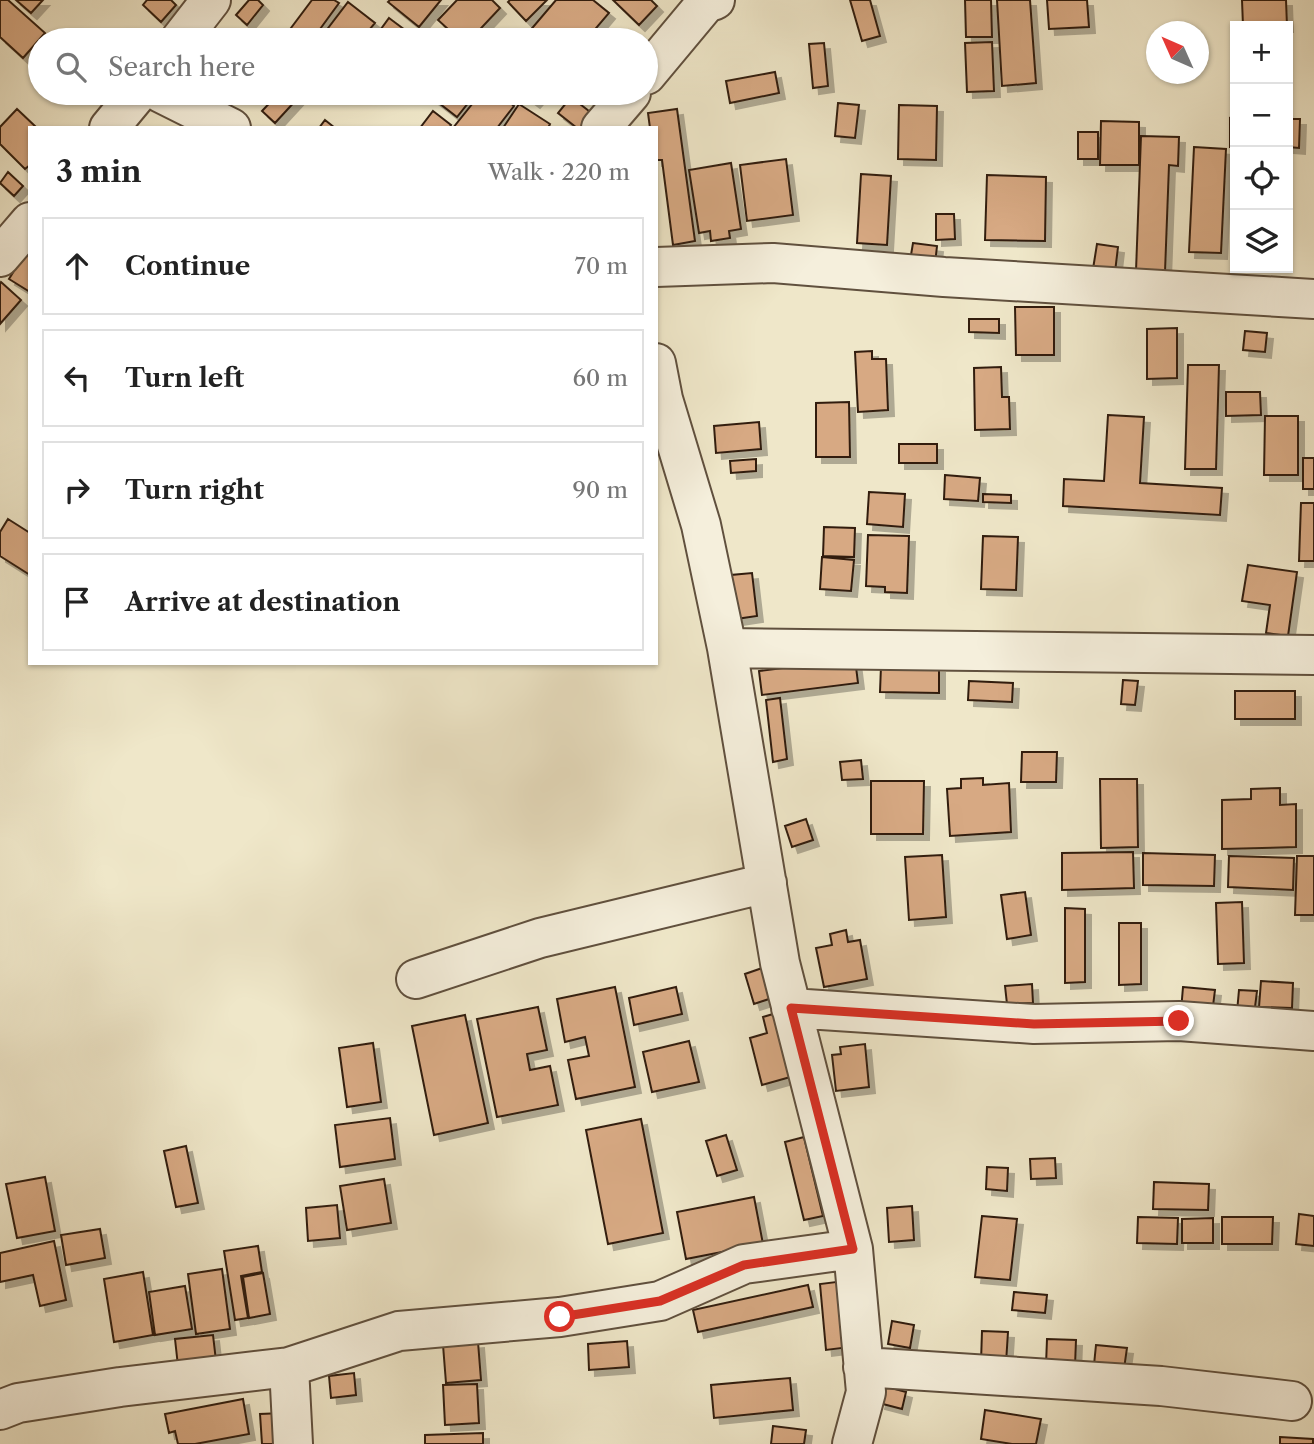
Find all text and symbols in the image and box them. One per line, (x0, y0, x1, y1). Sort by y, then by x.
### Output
north arrow (1146, 21, 1209, 84)
map controls (1230, 21, 1293, 273)
button: + (1230, 21, 1293, 84)
search box (28, 28, 658, 105)
icon: search (52, 48, 90, 86)
text: Search here (108, 51, 255, 83)
button: − (1230, 84, 1293, 147)
button: locate (1230, 147, 1293, 210)
text: 3 min (56, 153, 142, 190)
text: Walk · 220 m (488, 158, 630, 186)
button: layers (1230, 210, 1293, 273)
icon: ahead (58, 247, 96, 285)
text: Continue (125, 250, 250, 282)
text: 70 m (575, 252, 628, 280)
icon: left (58, 359, 96, 397)
text: Turn left (125, 362, 244, 394)
text: 60 m (572, 364, 628, 392)
icon: right (58, 471, 96, 509)
text: Turn right (125, 474, 264, 506)
text: 90 m (572, 476, 628, 504)
icon: arrive (58, 583, 96, 621)
text: Arrive at destination (125, 586, 400, 618)
route end (1163, 1005, 1194, 1036)
route start (544, 1301, 575, 1332)

